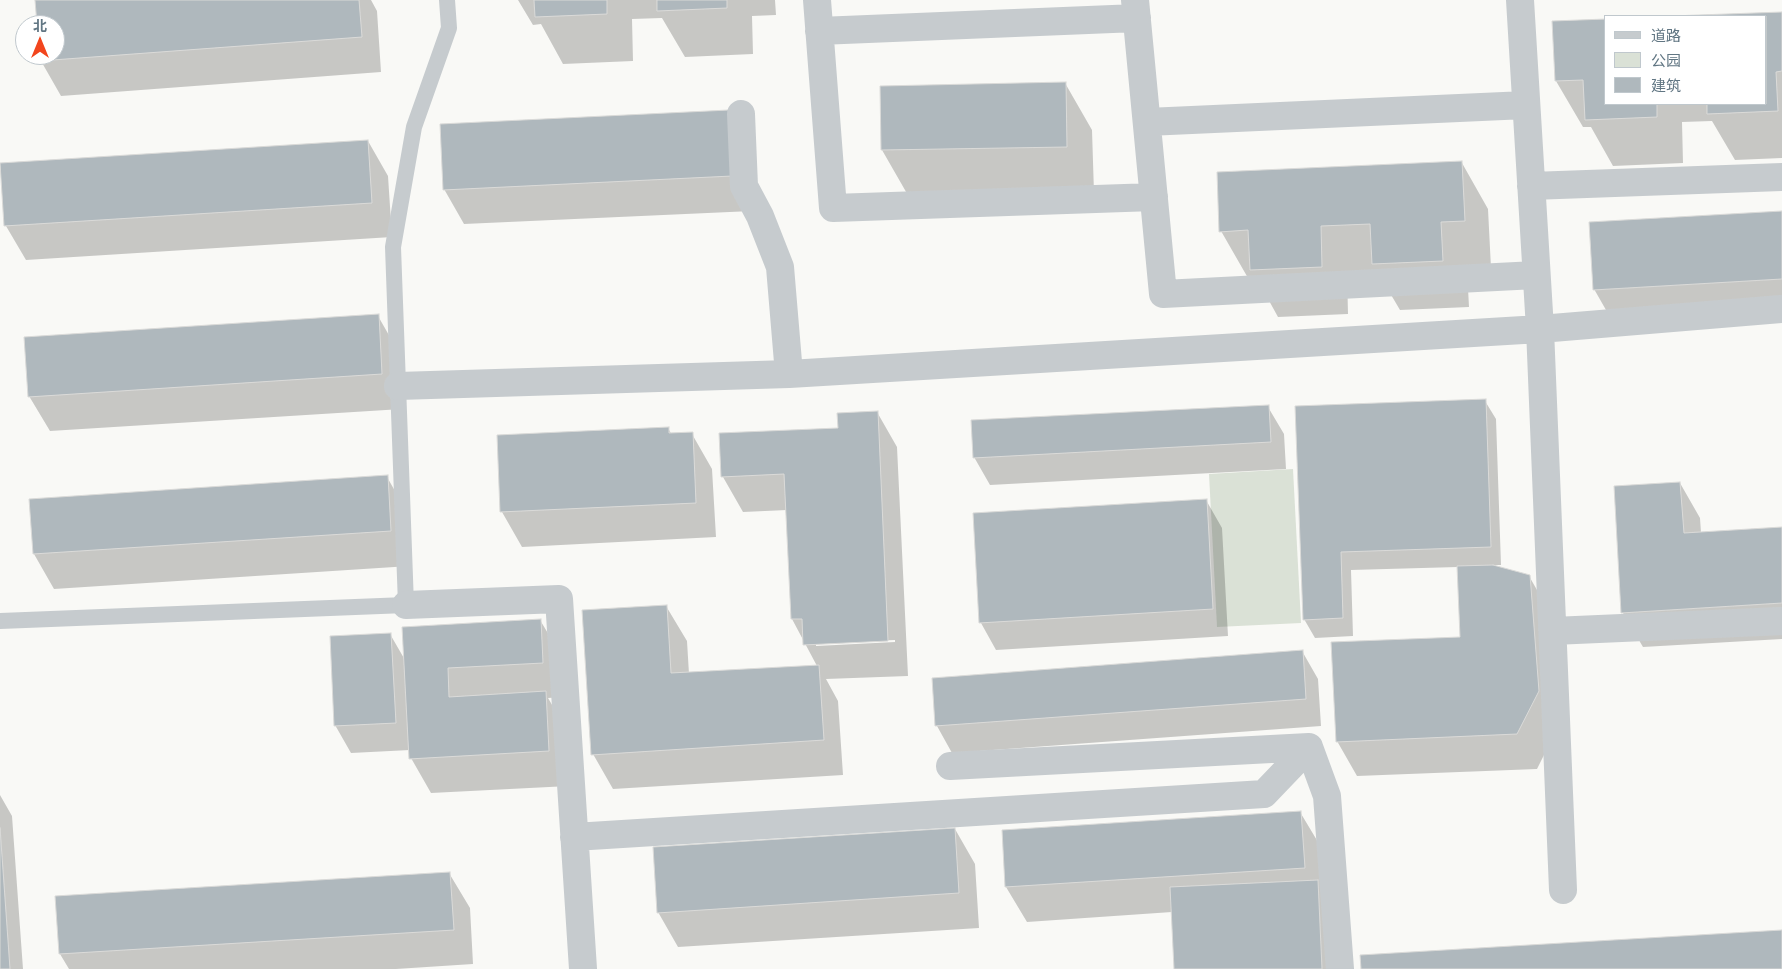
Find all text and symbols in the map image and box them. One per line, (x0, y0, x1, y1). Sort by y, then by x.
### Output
north arrow (15, 15, 65, 65)
legend (1604, 15, 1767, 105)
text: 北 (33, 17, 47, 35)
text: 道路 (1651, 26, 1681, 45)
text: 公园 (1651, 51, 1681, 70)
text: 建筑 (1651, 76, 1681, 95)

